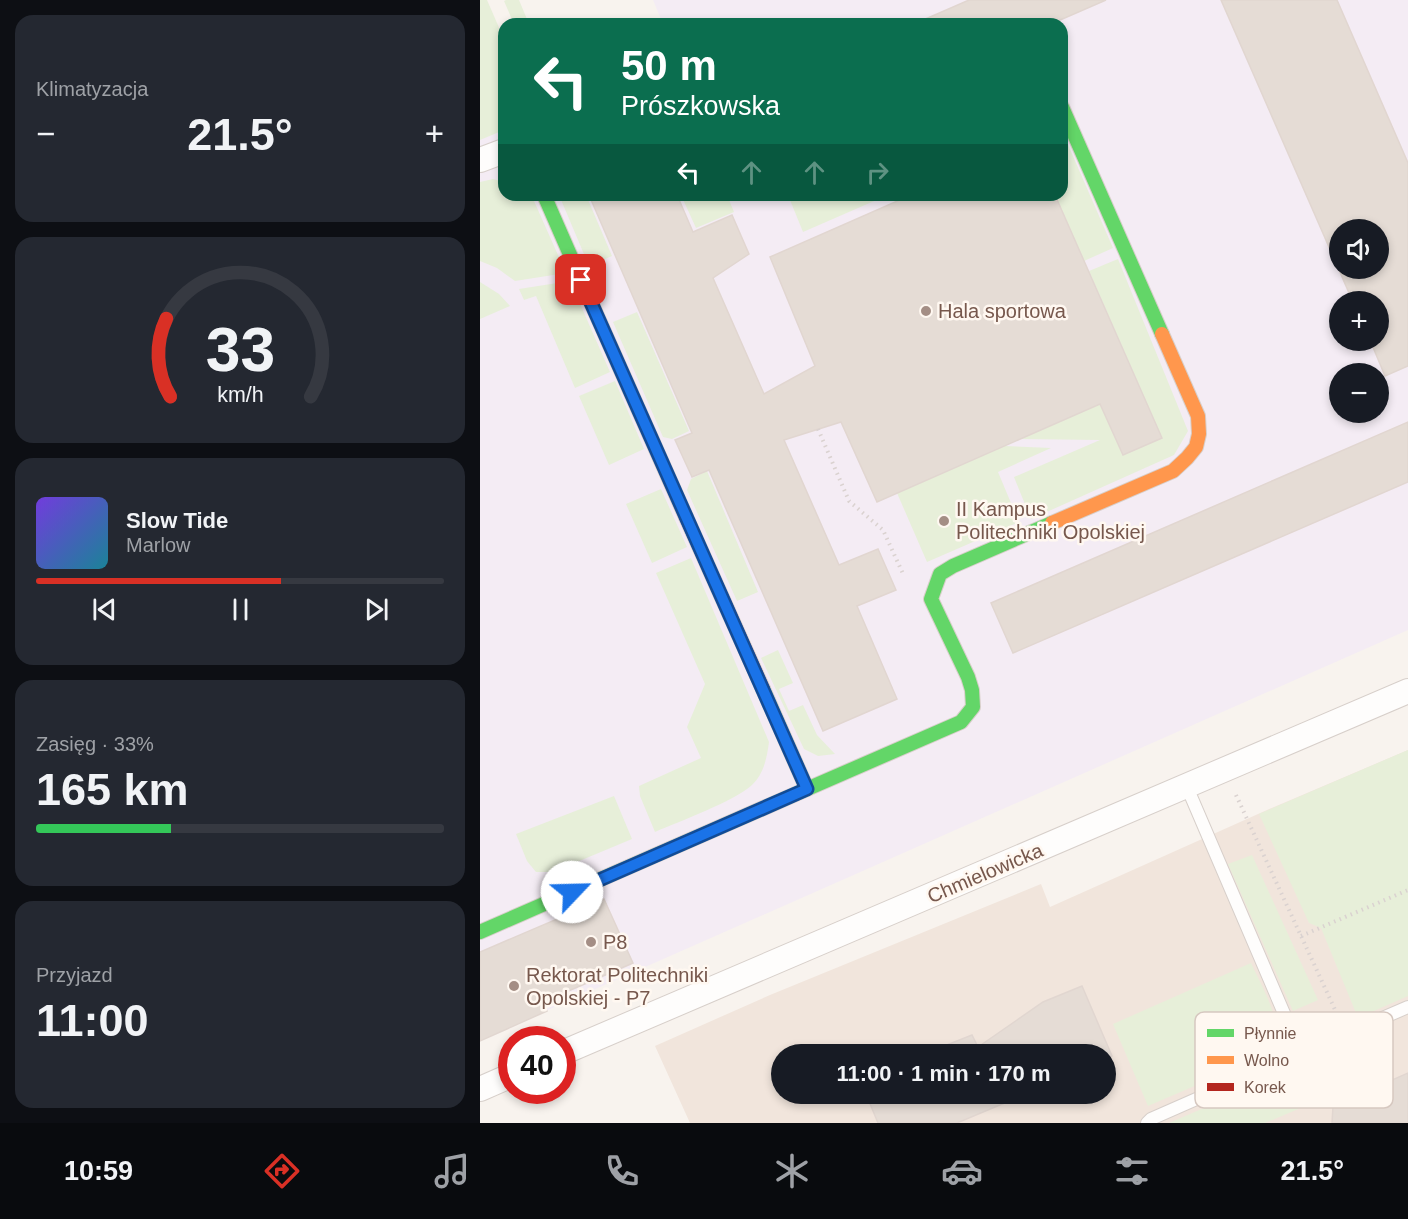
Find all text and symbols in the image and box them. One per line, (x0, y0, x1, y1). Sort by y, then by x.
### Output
icon: left (522, 42, 600, 120)
text: 50 m (621, 42, 717, 89)
text: Klimatyzacja (36, 78, 148, 100)
text: Prószkowska (621, 91, 780, 121)
text: 21.5° (187, 109, 293, 160)
text: − (36, 115, 55, 152)
text: + (425, 115, 444, 152)
icon: left (672, 156, 705, 189)
icon: ahead (735, 156, 768, 189)
icon: ahead (798, 156, 831, 189)
icon: right (861, 156, 894, 189)
map controls (1329, 219, 1389, 423)
button: sound (1329, 219, 1389, 279)
pin (555, 254, 606, 305)
icon: arrive (564, 263, 597, 296)
button: + (1329, 291, 1389, 351)
place label: Hala sportowa (938, 300, 1067, 322)
marker: Hala sportowa (919, 304, 933, 318)
text: 33 (205, 315, 275, 384)
button: − (1329, 363, 1389, 423)
text: km/h (217, 383, 263, 407)
place label: II Kampus Politechniki Opolskiej (956, 498, 1145, 543)
text: Slow Tide (126, 508, 228, 533)
marker: II Kampus Politechniki Opolskiej (937, 514, 951, 528)
text: Marlow (126, 534, 190, 556)
icon: previous (88, 593, 121, 626)
icon: pause (224, 593, 257, 626)
icon: next (360, 593, 393, 626)
text: Zasięg · 33% (36, 733, 154, 755)
text: 165 km (36, 764, 189, 815)
street label: Chmielowicka (924, 838, 1047, 907)
position arrow (540, 860, 604, 924)
place label: P8 (603, 931, 627, 953)
marker: P8 (584, 935, 598, 949)
text: Przyjazd (36, 964, 113, 986)
place label: Rektorat Politechniki Opolskiej - P7 (526, 964, 708, 1009)
marker: Rektorat Politechniki Opolskiej - P7 (507, 979, 521, 993)
text: 11:00 (36, 995, 149, 1046)
legend (1195, 1012, 1393, 1108)
text: Płynnie (1244, 1025, 1297, 1042)
speed limit sign: 40 (498, 1026, 576, 1104)
text: Wolno (1244, 1052, 1289, 1069)
text: 11:00 · 1 min · 170 m (837, 1061, 1051, 1086)
text: Korek (1244, 1079, 1287, 1096)
icon: directions (261, 1150, 303, 1192)
icon: music (431, 1150, 473, 1192)
icon: phone (601, 1150, 643, 1192)
icon: climate (771, 1150, 813, 1192)
icon: car (941, 1150, 983, 1192)
icon: filters (1111, 1150, 1153, 1192)
text: 10:59 (64, 1156, 133, 1186)
text: 21.5° (1281, 1156, 1344, 1186)

